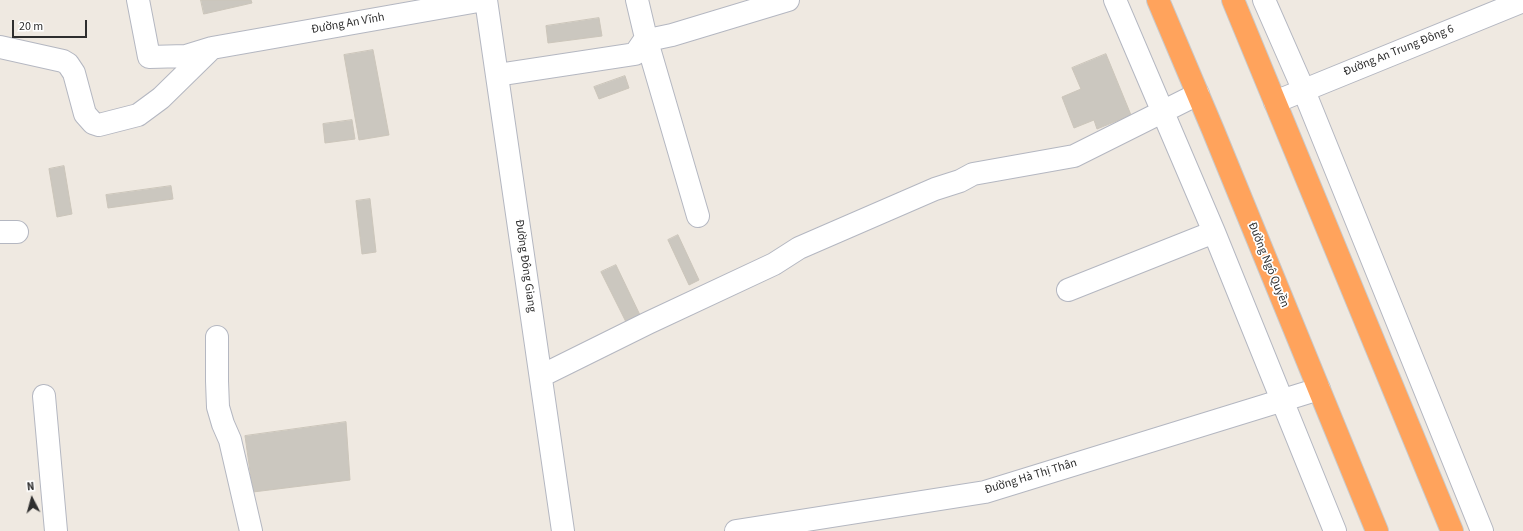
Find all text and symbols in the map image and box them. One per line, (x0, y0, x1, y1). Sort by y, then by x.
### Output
street label: Đường An Vĩnh (310, 10, 386, 38)
scale bar (14, 12, 89, 38)
text: 20 m (19, 18, 43, 35)
street label: Đường An Trung Đông 6 (1342, 22, 1456, 80)
street label: Đường Đông Giang (511, 219, 539, 313)
street label: Đường Ngô Quyền (1244, 220, 1292, 310)
street label: Đường Hà Thị Thân (983, 456, 1079, 498)
north arrow (12, 479, 52, 519)
text: N (26, 479, 35, 494)

